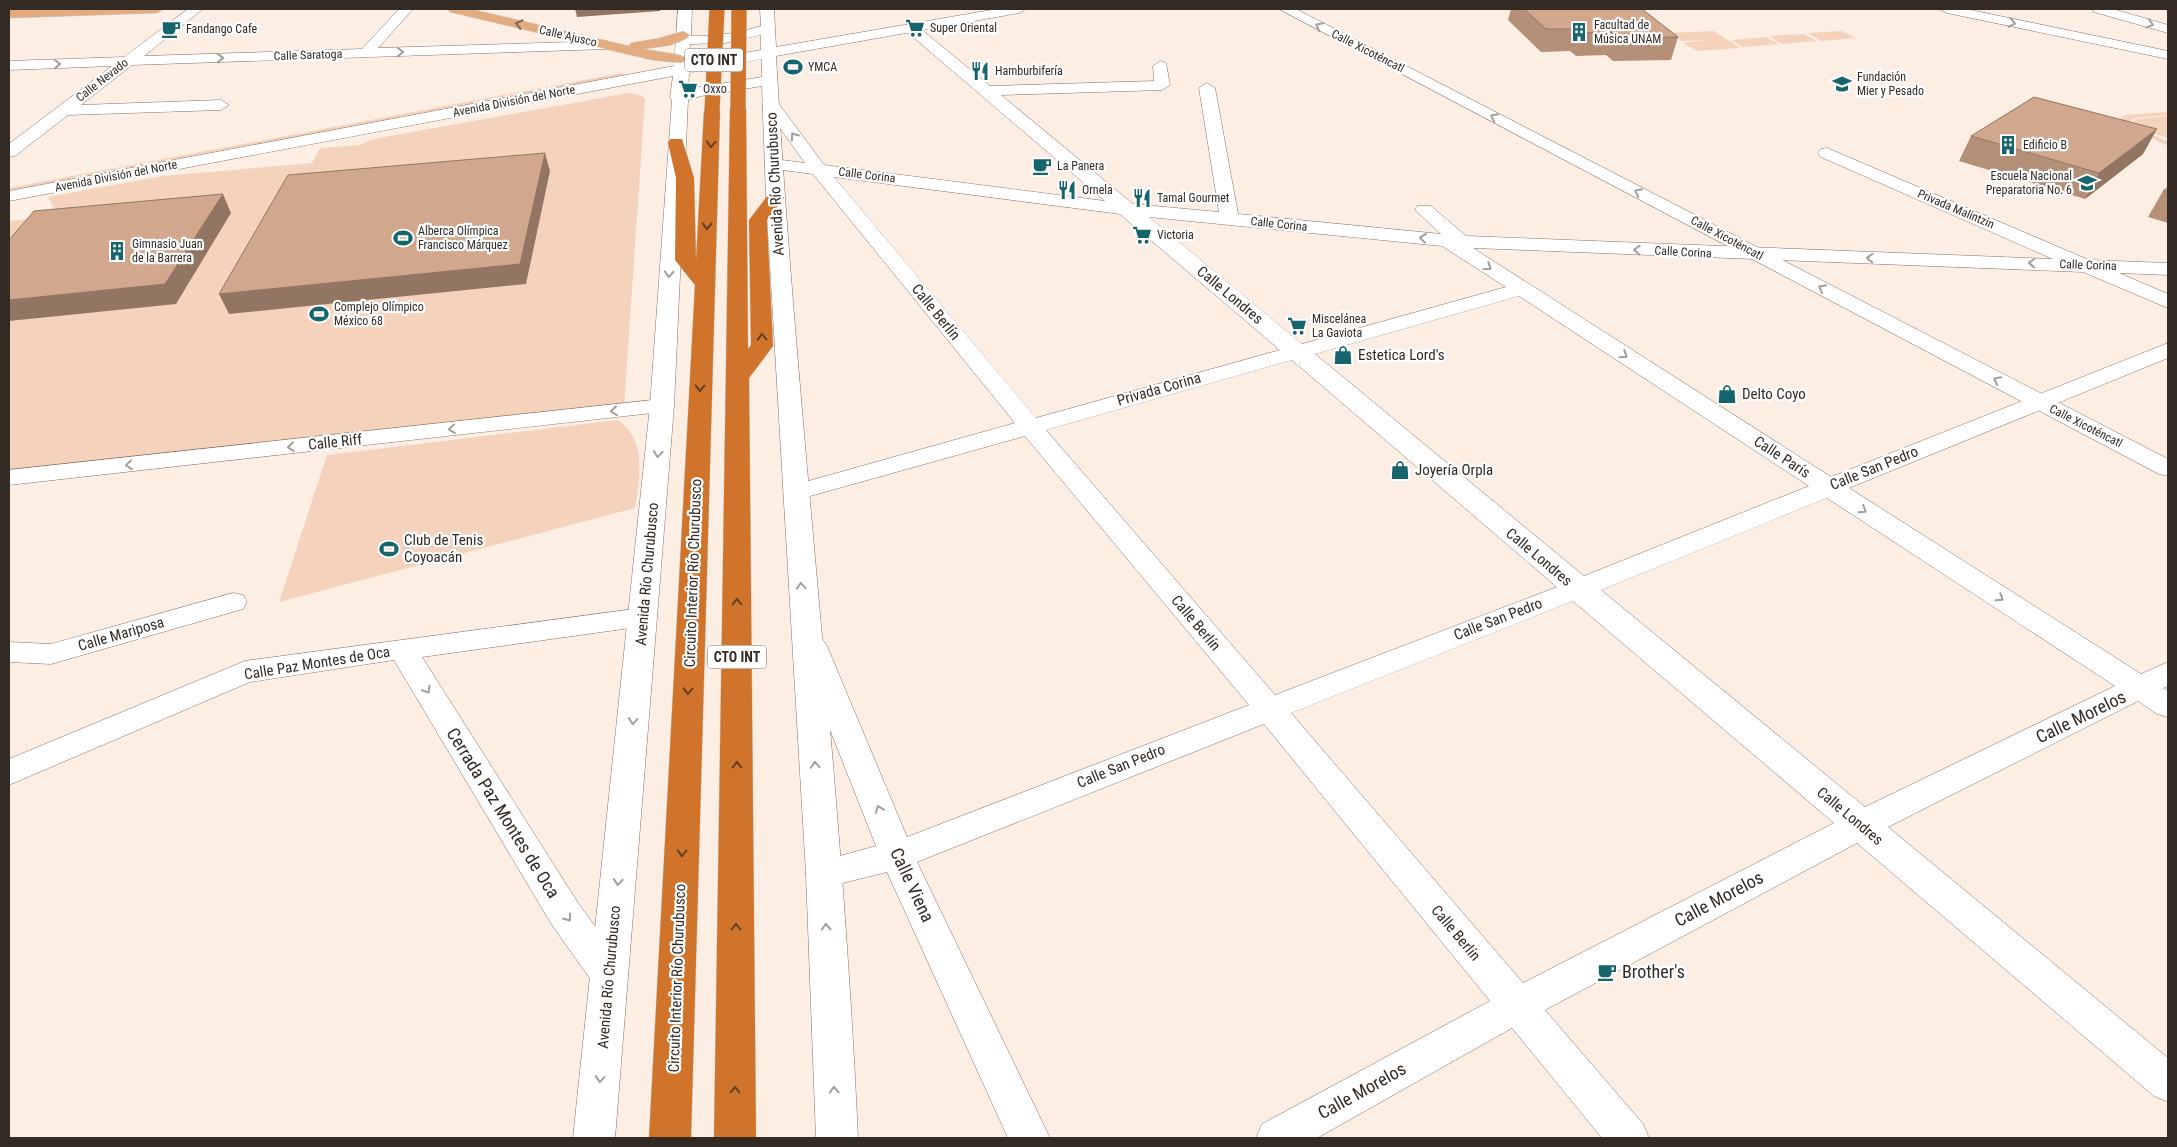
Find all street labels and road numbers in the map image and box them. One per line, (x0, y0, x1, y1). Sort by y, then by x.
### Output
street label: Calle Ajusco (538, 23, 598, 49)
street label: Calle Xicoténcatl (1329, 27, 1407, 75)
street label: Calle Saratoga (273, 47, 343, 63)
road number: CTO INT (685, 48, 743, 72)
street label: Calle Nevado (73, 55, 131, 105)
street label: Avenida División del Norte (452, 82, 577, 120)
street label: Avenida Río Churubusco (762, 112, 788, 256)
street label: Avenida División del Norte (54, 157, 179, 195)
street label: Calle Corina (838, 165, 897, 185)
street label: Privada Malintzin (1916, 187, 1997, 232)
street label: Calle Xicoténcatl (1688, 213, 1766, 263)
street label: Calle Corina (1250, 214, 1308, 234)
street label: Calle Corina (1654, 244, 1712, 261)
street label: Calle Corina (2059, 257, 2117, 273)
street label: Calle Londres (1193, 262, 1267, 328)
street label: Calle Berlín (908, 280, 964, 344)
street label: Privada Corina (1115, 368, 1203, 410)
street label: Calle Xicoténcatl (2047, 402, 2125, 450)
street label: Calle Riff (307, 430, 363, 454)
street label: Calle París (1751, 432, 1814, 482)
street label: Calle San Pedro (1827, 442, 1921, 494)
street label: Circuito Interior Río Churubusco (681, 478, 705, 668)
street label: Avenida Río Churubusco (632, 502, 662, 646)
street label: Calle Londres (1502, 524, 1576, 590)
street label: Calle Berlín (1168, 592, 1224, 654)
street label: Calle San Pedro (1451, 594, 1545, 644)
street label: Calle Mariposa (76, 613, 166, 655)
street label: Calle Paz Montes de Oca (243, 643, 391, 683)
road number: CTO INT (708, 646, 766, 669)
street label: Calle Morelos (2032, 686, 2129, 747)
street label: Cerrada Paz Montes de Oca (442, 724, 564, 902)
street label: Calle San Pedro (1074, 740, 1168, 792)
street label: Calle Londres (1813, 783, 1887, 849)
street label: Calle Viena (886, 844, 939, 925)
street label: Calle Morelos (1671, 866, 1767, 931)
street label: Circuito Interior Río Churubusco (665, 883, 689, 1073)
street label: Calle Berlín (1428, 902, 1484, 964)
street label: Avenida Río Churubusco (594, 905, 624, 1049)
street label: Calle Morelos (1314, 1058, 1409, 1123)

